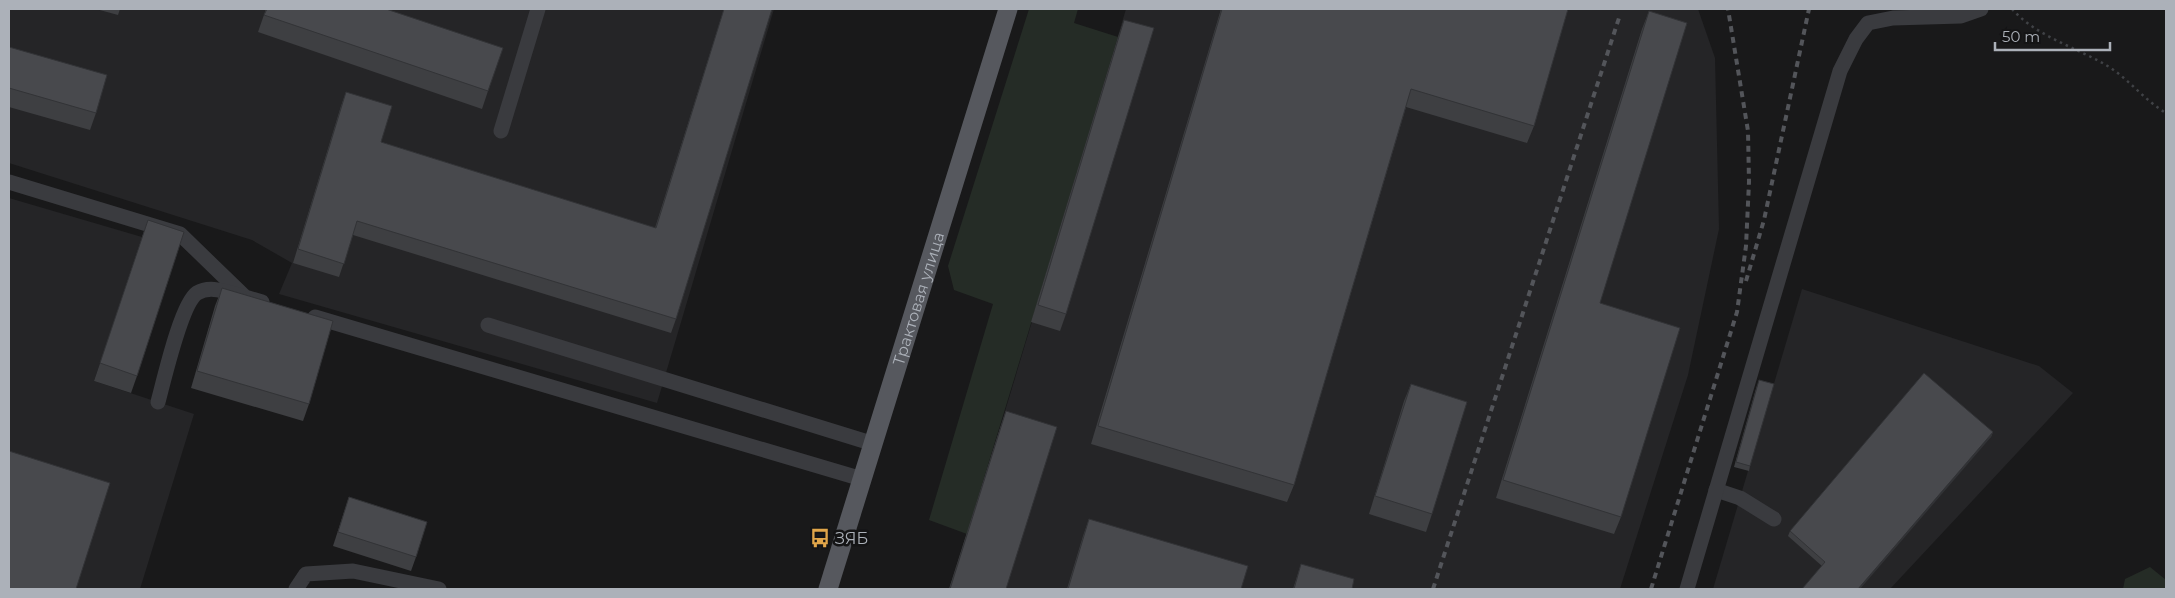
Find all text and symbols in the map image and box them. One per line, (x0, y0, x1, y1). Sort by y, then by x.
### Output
scale bar (1995, 20, 2110, 52)
text: 50 m (2002, 27, 2040, 46)
street label: Трактовая улица (889, 230, 948, 368)
bus stop icon: ЗЯБ (809, 527, 831, 549)
place label: ЗЯБ (835, 529, 868, 548)

